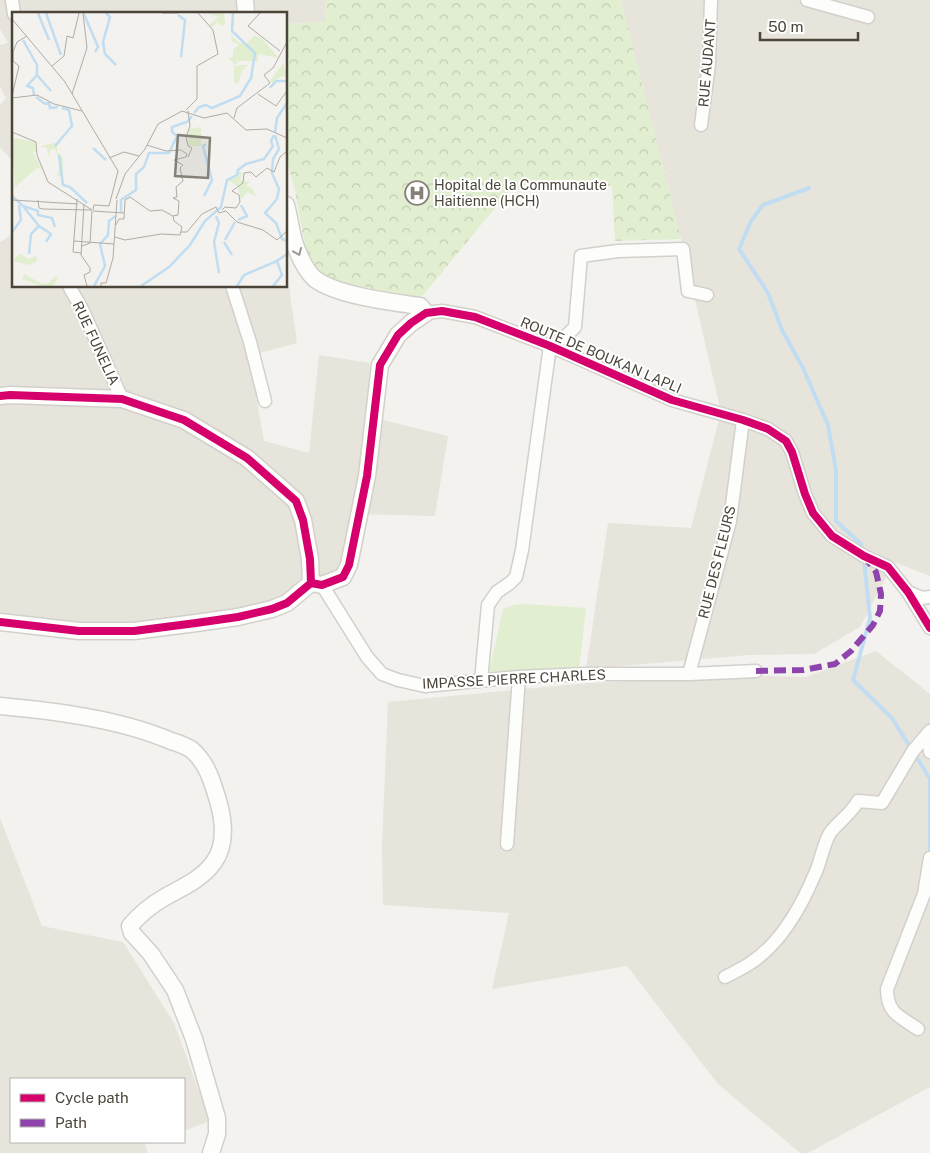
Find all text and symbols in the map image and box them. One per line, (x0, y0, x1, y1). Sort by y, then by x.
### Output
scale bar (760, 10, 858, 42)
inset map (12, 12, 288, 288)
street label: RUE AUDANT (695, 18, 719, 108)
text: 50 m (768, 18, 803, 35)
place label: Hopital de la Communaute Haitienne (HCH) (434, 177, 607, 209)
hospital icon: Hopital de la Communaute Haitienne (HCH) (404, 180, 430, 206)
one-way arrow (292, 247, 303, 256)
street label: RUE FUNELIA (70, 299, 122, 387)
street label: ROUTE DE BOUKAN LAPLI (518, 314, 684, 396)
street label: RUE DES FLEURS (695, 504, 739, 620)
street label: IMPASSE PIERRE CHARLES (422, 666, 606, 692)
legend (10, 1078, 185, 1143)
text: Cycle path (55, 1089, 129, 1106)
text: Path (55, 1114, 87, 1131)

